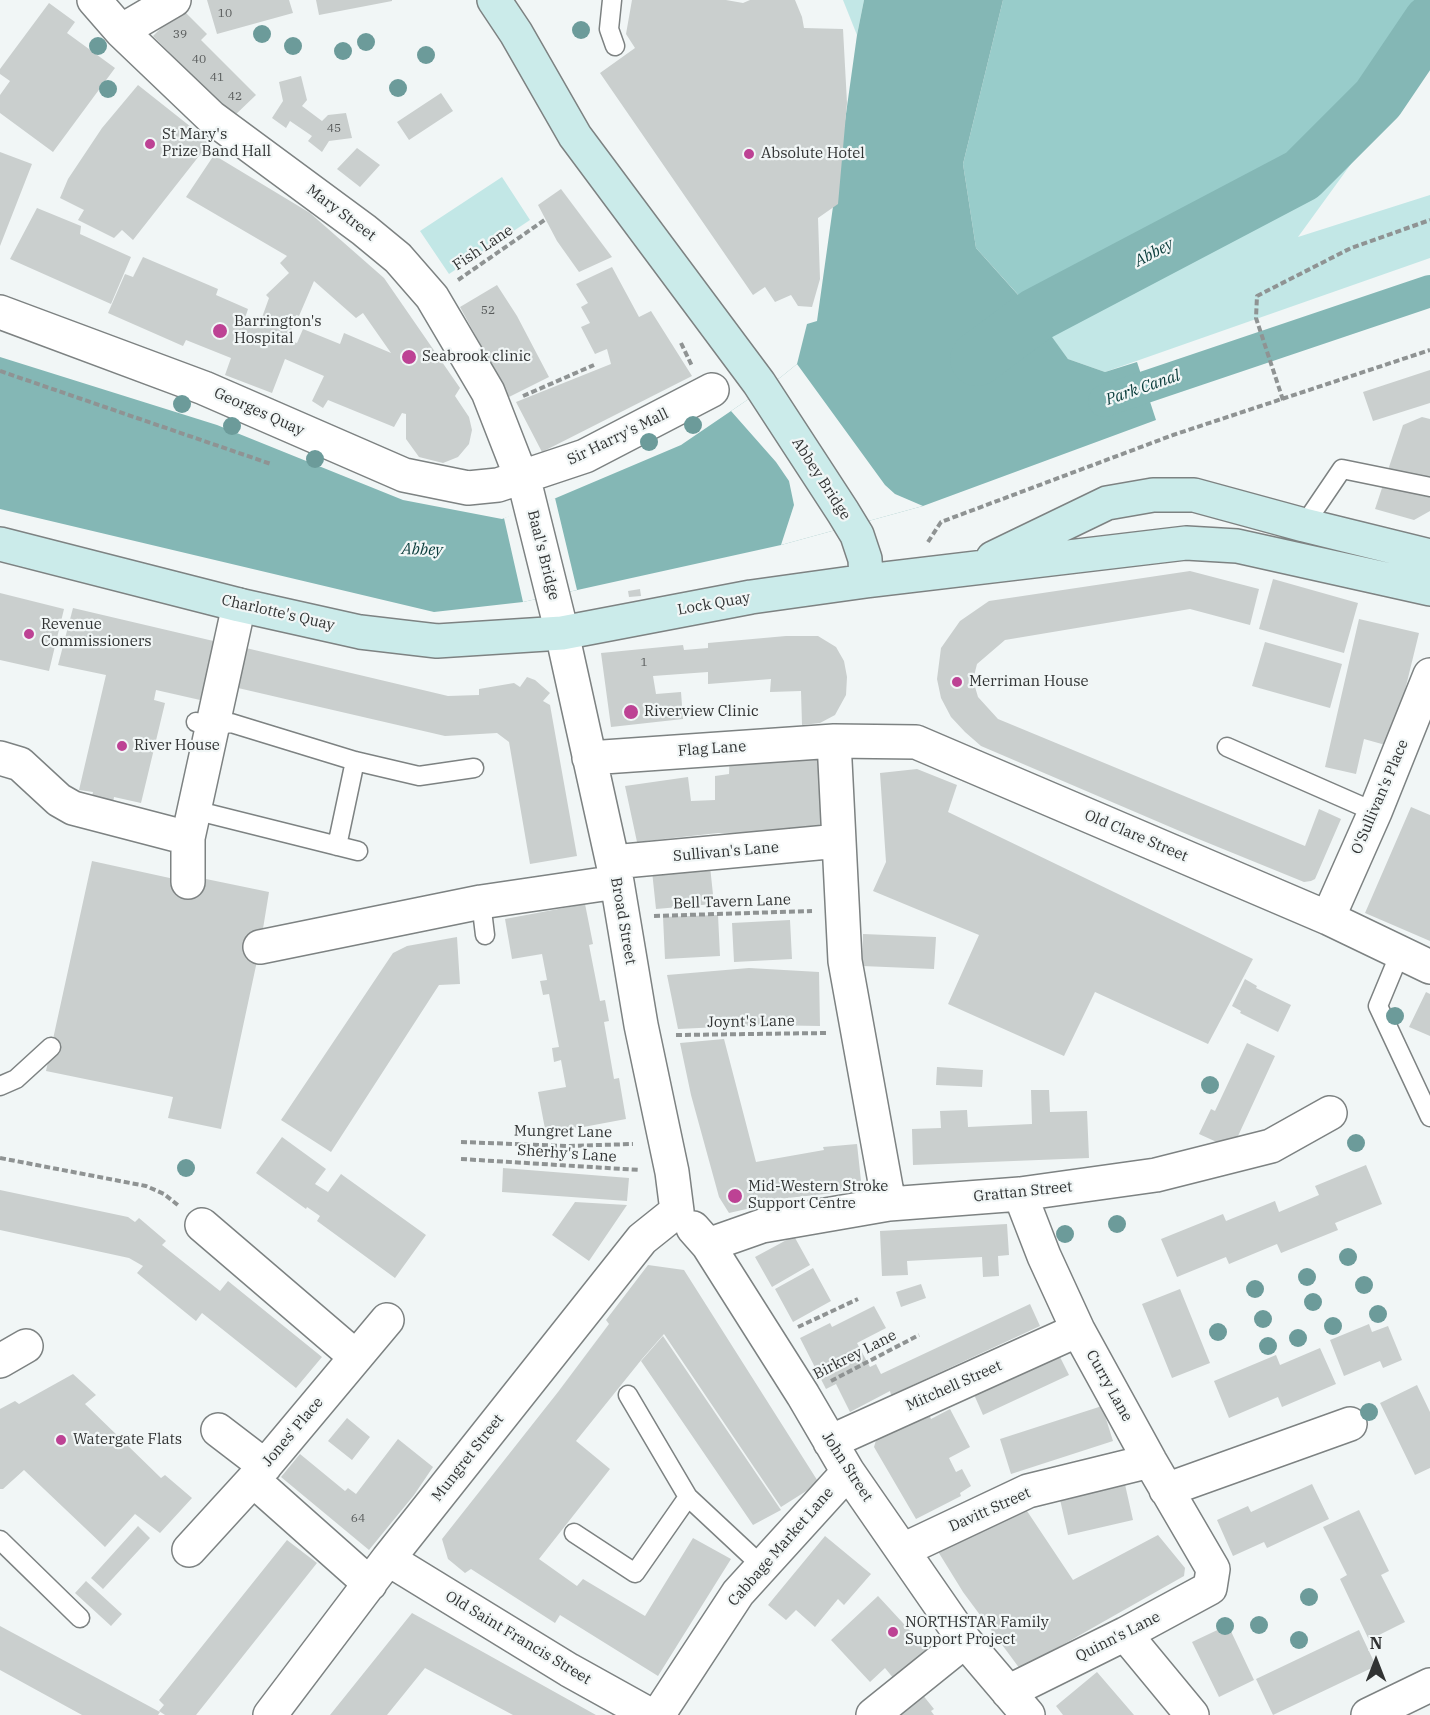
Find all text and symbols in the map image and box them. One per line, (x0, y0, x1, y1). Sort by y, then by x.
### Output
house number: 10 (218, 7, 232, 21)
house number: 39 (173, 28, 187, 42)
house number: 40 (192, 53, 206, 67)
house number: 41 (210, 71, 224, 85)
house number: 42 (228, 90, 242, 104)
house number: 45 (327, 122, 341, 136)
place label: St Mary's Prize Band Hall (162, 126, 271, 161)
marker: St Mary's Prize Band Hall (143, 137, 157, 151)
place label: Absolute Hotel (761, 145, 865, 163)
marker: Absolute Hotel (742, 147, 756, 161)
street label: Mary Street (303, 181, 379, 245)
street label: Fish Lane (450, 221, 516, 275)
water label: Abbey (1131, 235, 1177, 271)
house number: 52 (481, 304, 495, 318)
place label: Barrington's Hospital (234, 313, 322, 348)
marker: Barrington's Hospital (211, 322, 229, 340)
marker: Seabrook clinic (400, 348, 418, 366)
place label: Seabrook clinic (422, 348, 531, 366)
water label: Park Canal (1103, 366, 1183, 410)
street label: Georges Quay (211, 384, 307, 440)
street label: Sir Harry's Mall (564, 405, 672, 469)
street label: Abbey Bridge (788, 434, 854, 524)
street label: Baal's Bridge (523, 508, 563, 602)
water label: Abbey (401, 540, 443, 560)
street label: Lock Quay (676, 589, 752, 619)
street label: Charlotte's Quay (220, 591, 336, 635)
place label: Revenue Commissioners (41, 616, 152, 651)
marker: Revenue Commissioners (22, 627, 36, 641)
house number: 1 (640, 656, 648, 670)
place label: Merriman House (969, 673, 1089, 691)
marker: Merriman House (950, 675, 964, 689)
marker: Riverview Clinic (622, 703, 640, 721)
place label: Riverview Clinic (644, 703, 759, 721)
place label: River House (134, 737, 220, 755)
street label: O'Sullivan's Place (1348, 737, 1412, 857)
street label: Flag Lane (677, 738, 747, 760)
marker: River House (115, 739, 129, 753)
street label: Old Clare Street (1082, 806, 1190, 866)
street label: Sullivan's Lane (672, 838, 780, 866)
street label: Broad Street (606, 876, 640, 966)
street label: Bell Tavern Lane (673, 891, 791, 913)
street label: Joynt's Lane (707, 1012, 795, 1032)
street label: Mungret Lane (514, 1122, 612, 1142)
street label: Sherhy's Lane (517, 1142, 617, 1166)
place label: Mid-Western Stroke Support Centre (748, 1178, 888, 1213)
street label: Grattan Street (973, 1178, 1073, 1206)
marker: Mid-Western Stroke Support Centre (726, 1187, 744, 1205)
street label: Birkrey Lane (810, 1326, 900, 1384)
street label: Curry Lane (1082, 1347, 1136, 1425)
street label: Mitchell Street (903, 1357, 1005, 1415)
street label: Jones' Place (259, 1394, 327, 1470)
street label: Mungret Street (428, 1411, 508, 1505)
street label: John Street (818, 1429, 876, 1505)
place label: Watergate Flats (73, 1431, 182, 1449)
marker: Watergate Flats (54, 1433, 68, 1447)
street label: Cabbage Market Lane (725, 1484, 837, 1610)
street label: Davitt Street (946, 1484, 1034, 1536)
house number: 64 (351, 1512, 365, 1526)
street label: Old Saint Francis Street (442, 1587, 594, 1689)
street label: Quinn's Lane (1073, 1608, 1163, 1666)
place label: NORTHSTAR Family Support Project (905, 1614, 1049, 1649)
marker: NORTHSTAR Family Support Project (886, 1625, 900, 1639)
north arrow (1346, 1631, 1406, 1691)
text: N (1370, 1633, 1382, 1653)

